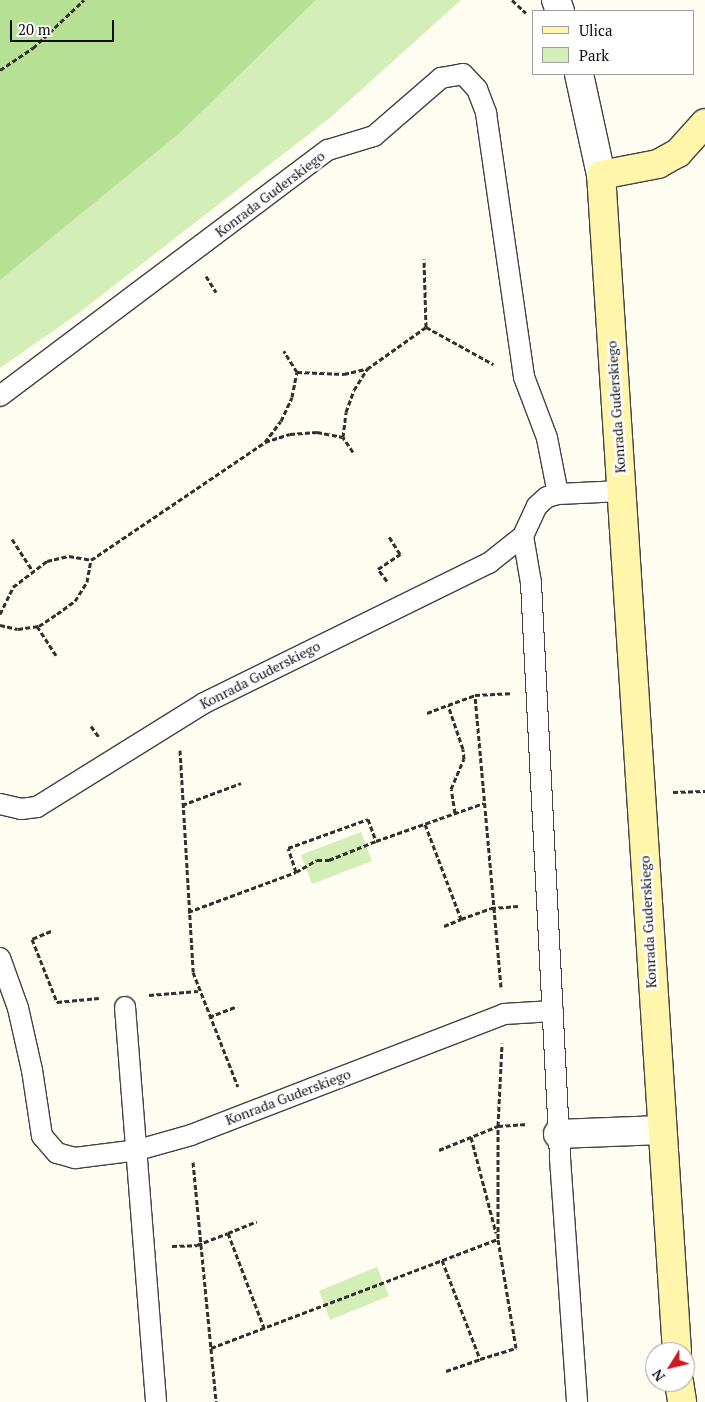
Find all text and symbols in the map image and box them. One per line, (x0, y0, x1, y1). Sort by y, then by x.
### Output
scale bar (12, 10, 116, 42)
legend (532, 10, 695, 75)
text: 20 m (18, 19, 51, 39)
text: Ulica (579, 20, 613, 40)
text: Park (579, 45, 609, 65)
street label: Konrada Guderskiego (212, 147, 328, 241)
street label: Konrada Guderskiego (603, 340, 629, 474)
street label: Konrada Guderskiego (197, 637, 323, 713)
street label: Konrada Guderskiego (636, 855, 660, 989)
street label: Konrada Guderskiego (223, 1065, 353, 1129)
north arrow (645, 1342, 695, 1392)
text: N (647, 1366, 669, 1385)

